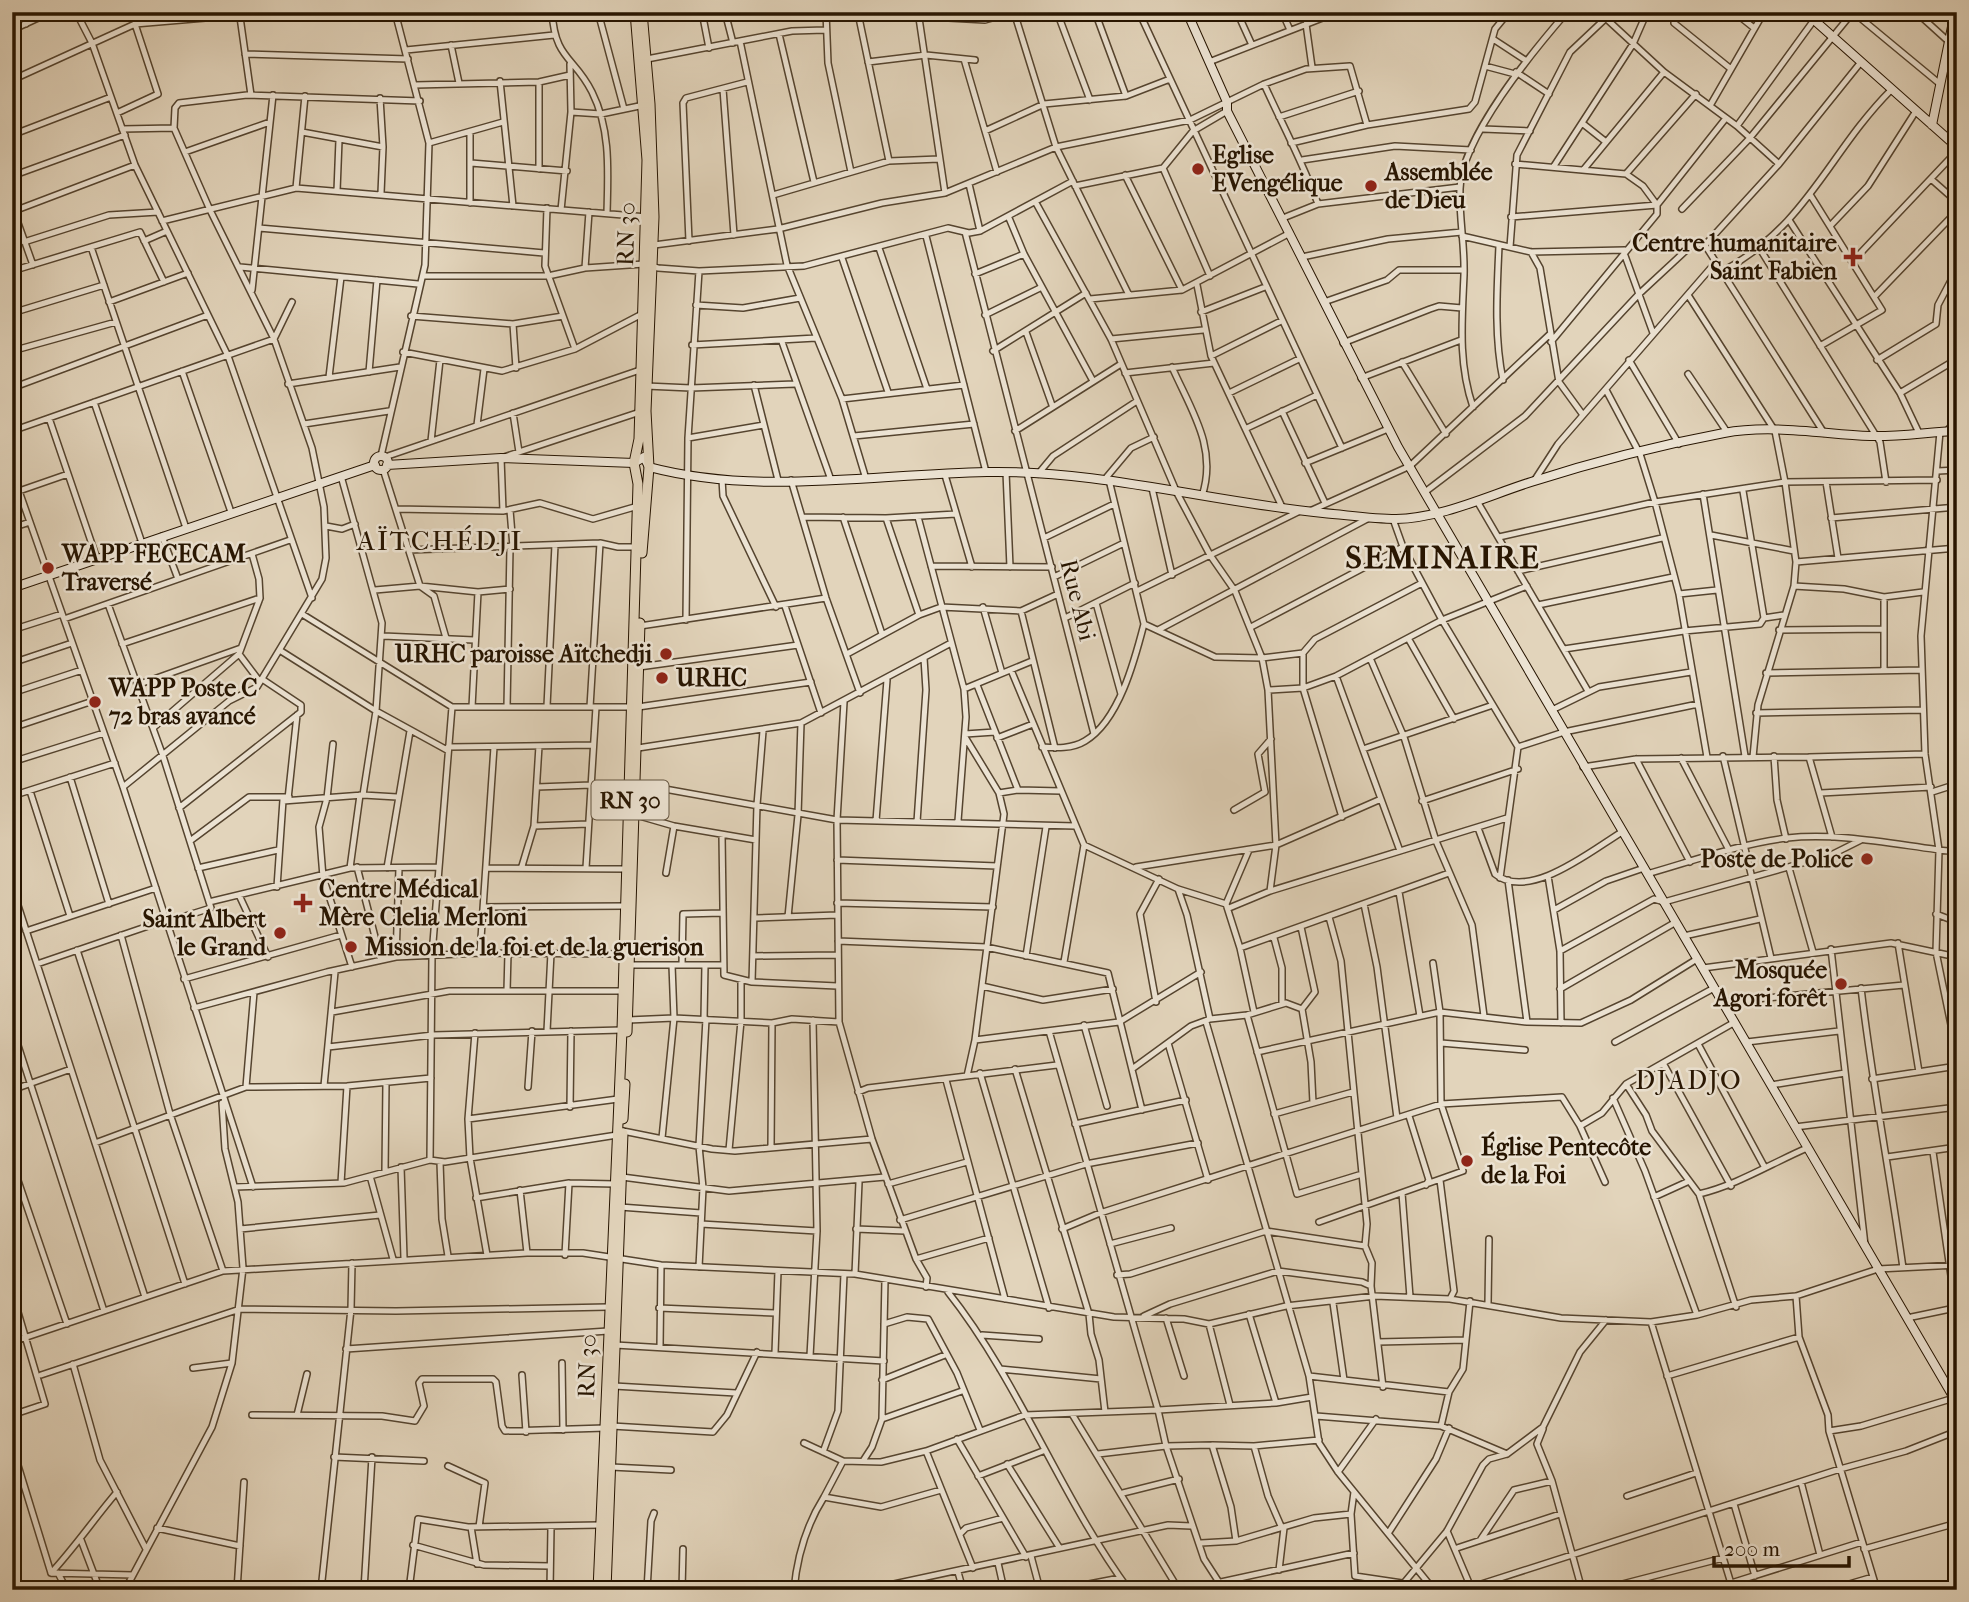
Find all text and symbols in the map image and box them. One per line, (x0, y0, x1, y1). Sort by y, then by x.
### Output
place label: Eglise EVengélique (1212, 141, 1343, 197)
place label: Assemblée de Dieu (1383, 158, 1493, 214)
marker: Eglise EVengélique (1190, 161, 1206, 177)
marker: Assemblée de Dieu (1363, 178, 1379, 194)
street label: RN 30 (611, 202, 641, 266)
place label: Centre humanitaire Saint Fabien (1632, 229, 1838, 285)
marker: Centre humanitaire Saint Fabien (1843, 247, 1863, 267)
district label: AÏTCHÉDJI (356, 524, 523, 557)
district label: SEMINAIRE (1345, 539, 1541, 576)
place label: WAPP FECECAM Traversé (61, 540, 246, 596)
street label: Rue Abi (1054, 557, 1102, 643)
marker: WAPP FECECAM Traversé (40, 560, 56, 576)
place label: URHC paroisse Aïtchedji (394, 640, 653, 668)
marker: URHC paroisse Aïtchedji (658, 646, 674, 662)
place label: URHC (675, 664, 747, 692)
marker: URHC (654, 670, 670, 686)
place label: WAPP Poste C 72 bras avancé (108, 674, 257, 730)
marker: WAPP Poste C 72 bras avancé (87, 694, 103, 710)
road number: RN 30 (592, 780, 668, 820)
place label: Poste de Police (1700, 845, 1853, 873)
marker: Poste de Police (1859, 851, 1875, 867)
place label: Centre Médical Mère Clelia Merloni (319, 875, 528, 931)
marker: Centre Médical Mère Clelia Merloni (293, 893, 313, 913)
place label: Saint Albert le Grand (143, 905, 267, 961)
marker: Saint Albert le Grand (272, 925, 288, 941)
place label: Mission de la foi et de la guerison (365, 933, 705, 961)
marker: Mission de la foi et de la guerison (343, 939, 359, 955)
place label: Mosquée Agori forêt (1712, 956, 1827, 1012)
marker: Mosquée Agori forêt (1833, 976, 1849, 992)
district label: DJADJO (1635, 1065, 1743, 1096)
place label: Église Pentecôte de la Foi (1481, 1131, 1651, 1189)
marker: Église Pentecôte de la Foi (1459, 1153, 1475, 1169)
street label: RN 30 (572, 1334, 602, 1398)
scale bar (1714, 1525, 1848, 1569)
text: 200 m (1724, 1537, 1780, 1561)

